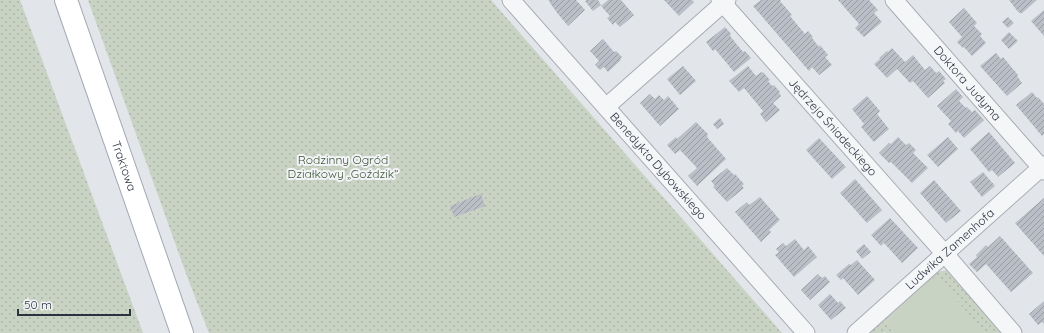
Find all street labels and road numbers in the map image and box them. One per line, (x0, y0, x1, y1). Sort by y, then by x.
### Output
street label: Doktora Judyma (931, 43, 1004, 124)
street label: Jędrzeja Śniadeckiego (786, 75, 880, 179)
street label: Benedykta Dybowskiego (607, 109, 710, 223)
street label: Traktowa (109, 139, 140, 193)
street label: Ludwika Zamenhofa (902, 205, 997, 292)

